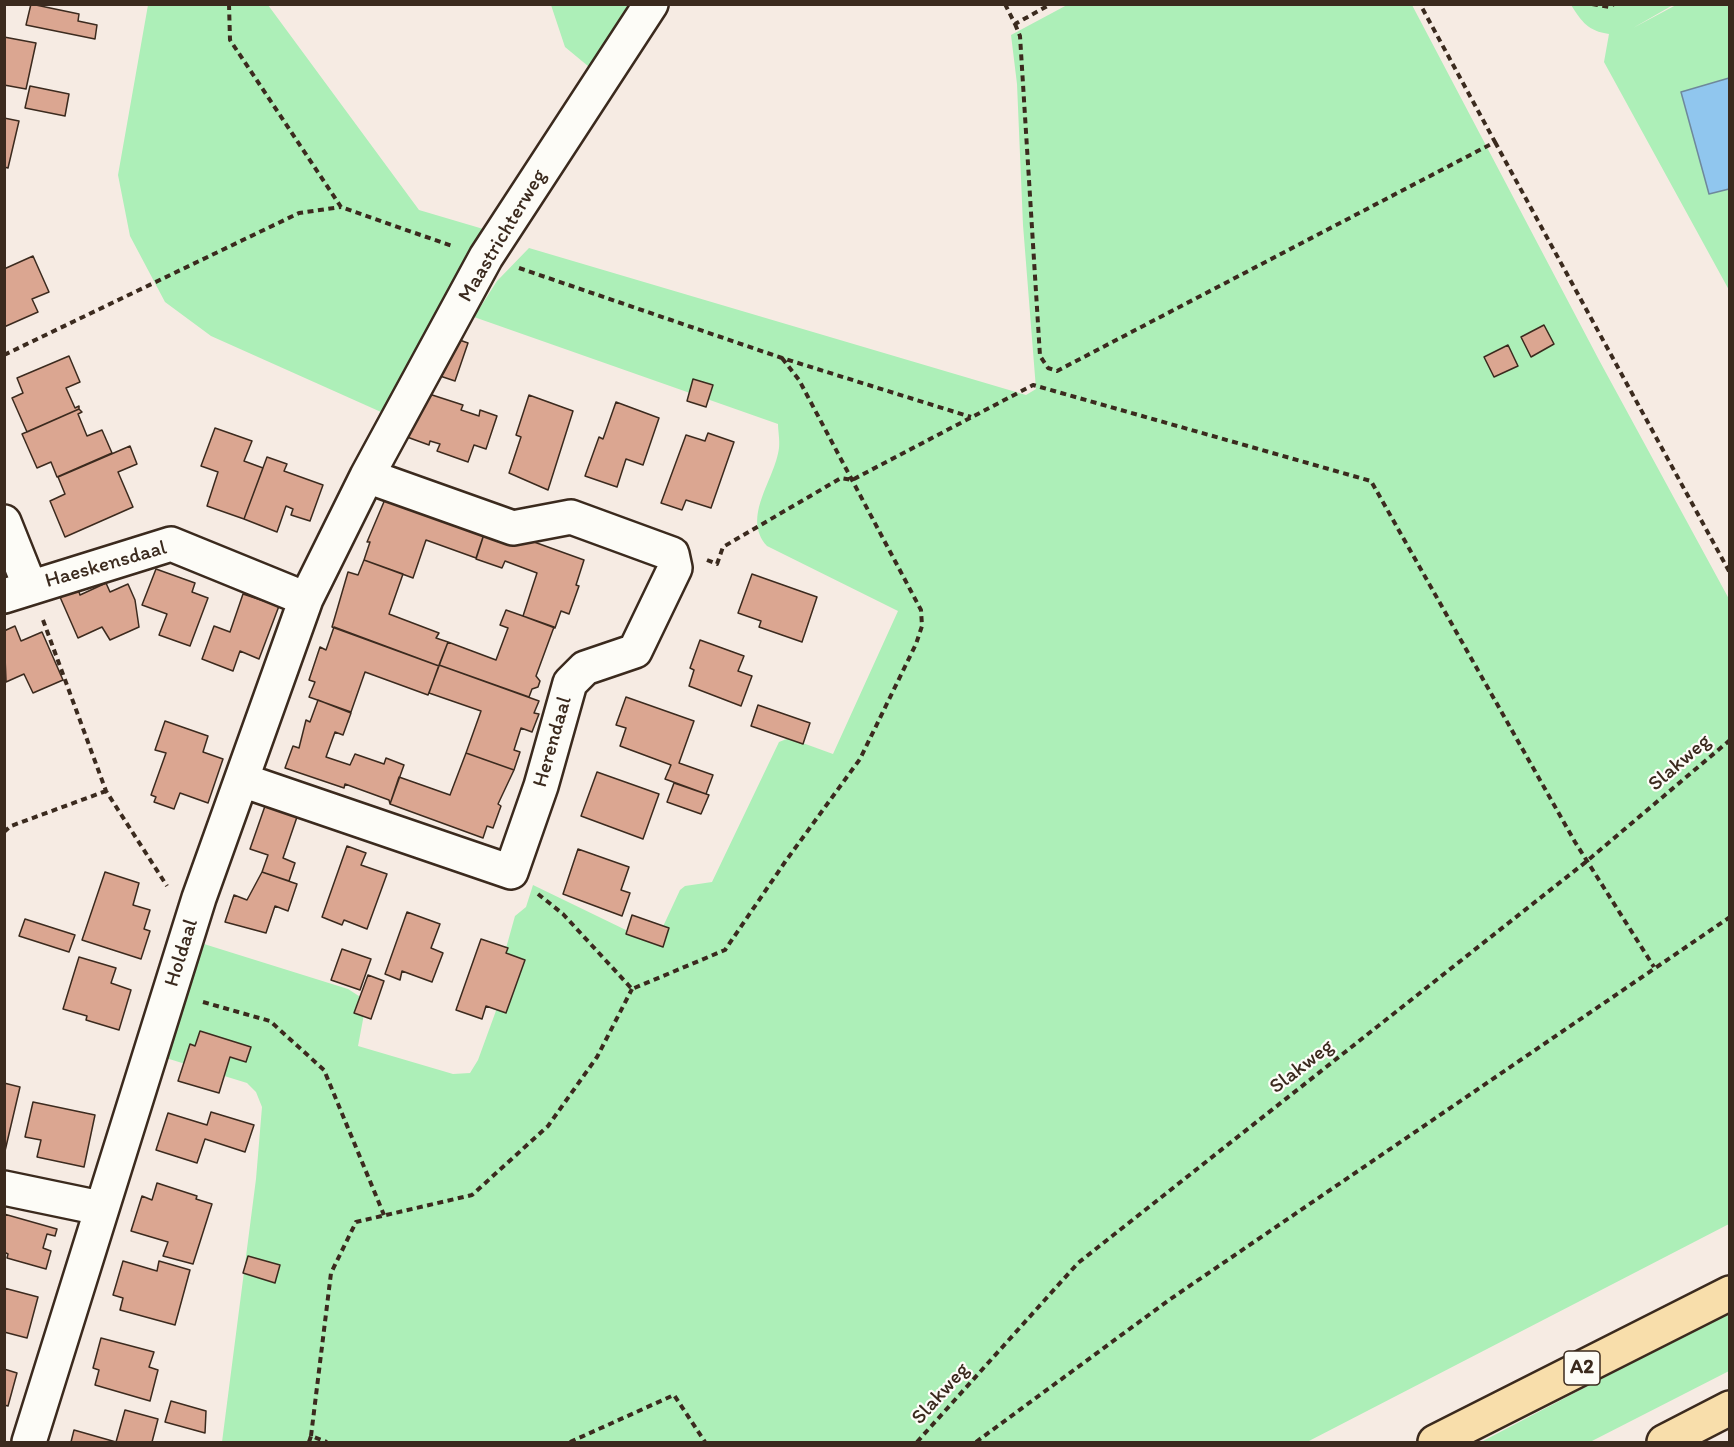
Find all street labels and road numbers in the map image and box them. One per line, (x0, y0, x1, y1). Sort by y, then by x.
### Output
street label: Maastrichterweg (453, 165, 553, 307)
street label: Haeskensdaal (42, 536, 170, 594)
street label: Herendaal (528, 694, 578, 790)
street label: Slakweg (1644, 729, 1716, 797)
street label: Holdaal (160, 916, 204, 990)
street label: Slakweg (1265, 1034, 1339, 1100)
road number: A2 (1564, 1351, 1600, 1385)
street label: Slakweg (907, 1358, 975, 1430)

